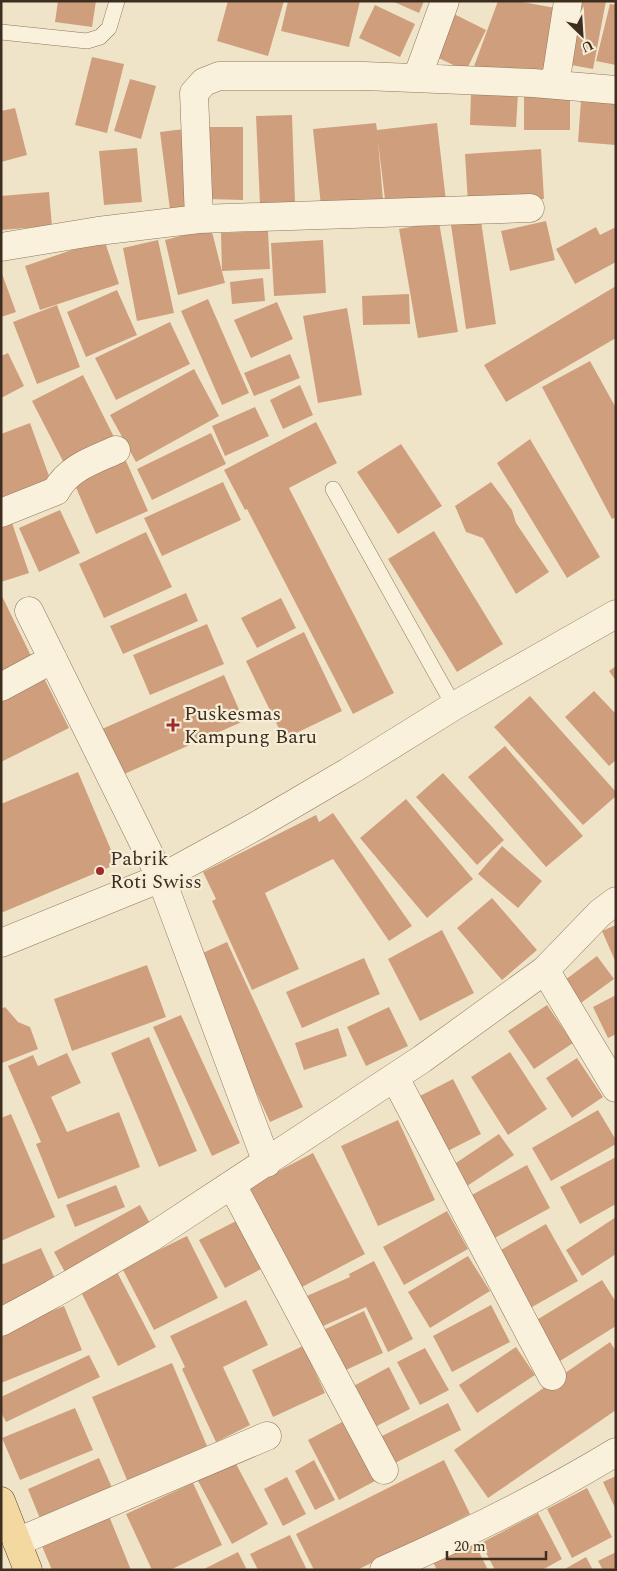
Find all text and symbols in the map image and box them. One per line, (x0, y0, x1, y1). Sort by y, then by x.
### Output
north arrow (557, 10, 607, 60)
text: U (577, 34, 597, 58)
place label: Puskesmas Kampung Baru (184, 699, 317, 752)
marker: Puskesmas Kampung Baru (166, 718, 180, 732)
place label: Pabrik Roti Swiss (110, 844, 202, 897)
marker: Pabrik Roti Swiss (94, 865, 106, 877)
scale bar (447, 1528, 546, 1560)
text: 20 m (454, 1535, 486, 1558)

